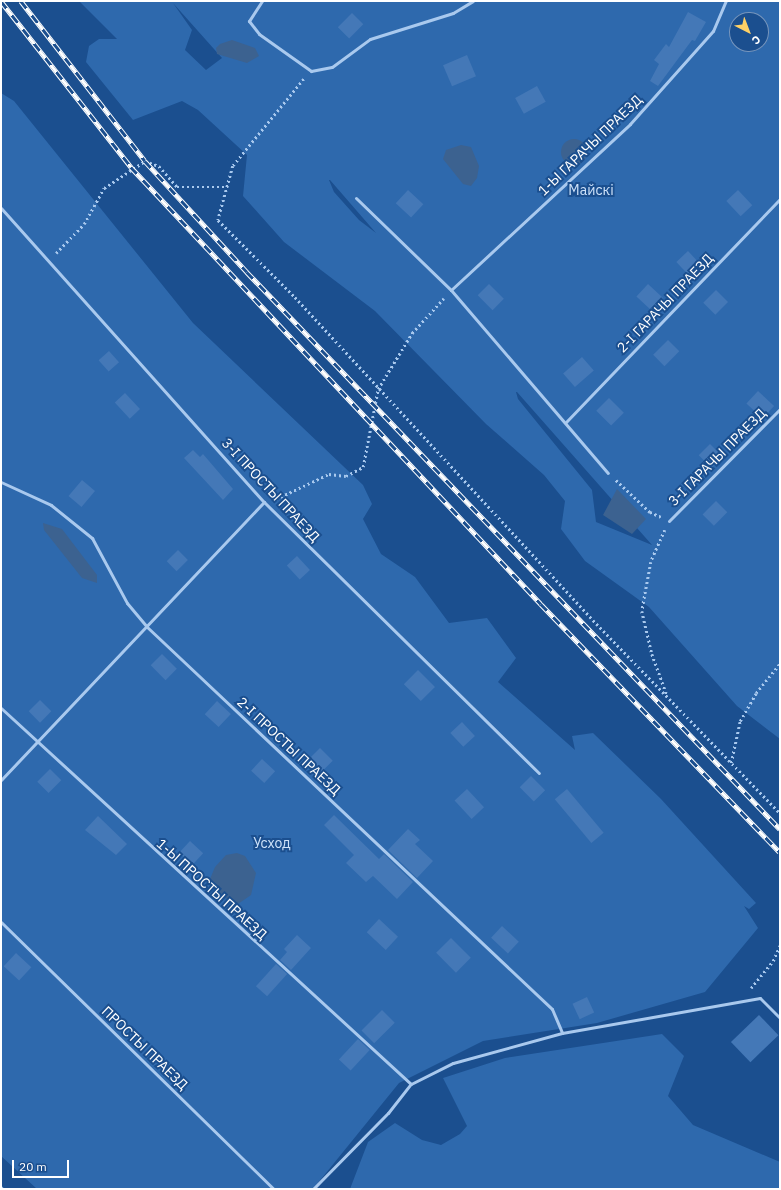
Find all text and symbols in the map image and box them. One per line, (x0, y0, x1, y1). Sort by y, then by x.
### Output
north arrow (729, 12, 769, 52)
text: С (749, 33, 764, 48)
street label: 1-Ы ГАРАЧЫ ПРАЕЗД (534, 91, 646, 199)
park label: Майскі (568, 182, 614, 198)
street label: 2-І ГАРАЧЫ ПРАЕЗД (613, 250, 717, 356)
street label: 3-І ГАРАЧЫ ПРАЕЗД (665, 405, 769, 509)
street label: 3-І ПРОСТЫ ПРАЕЗД (219, 435, 323, 545)
street label: 2-І ПРОСТЫ ПРАЕЗД (234, 694, 344, 798)
street label: 1-Ы ПРОСТЫ ПРАЕЗД (153, 835, 271, 943)
park label: Усход (253, 835, 291, 851)
street label: ПРОСТЫ ПРАЕЗД (98, 1003, 192, 1093)
scale bar (14, 1152, 71, 1178)
text: 20 m (19, 1159, 47, 1174)

